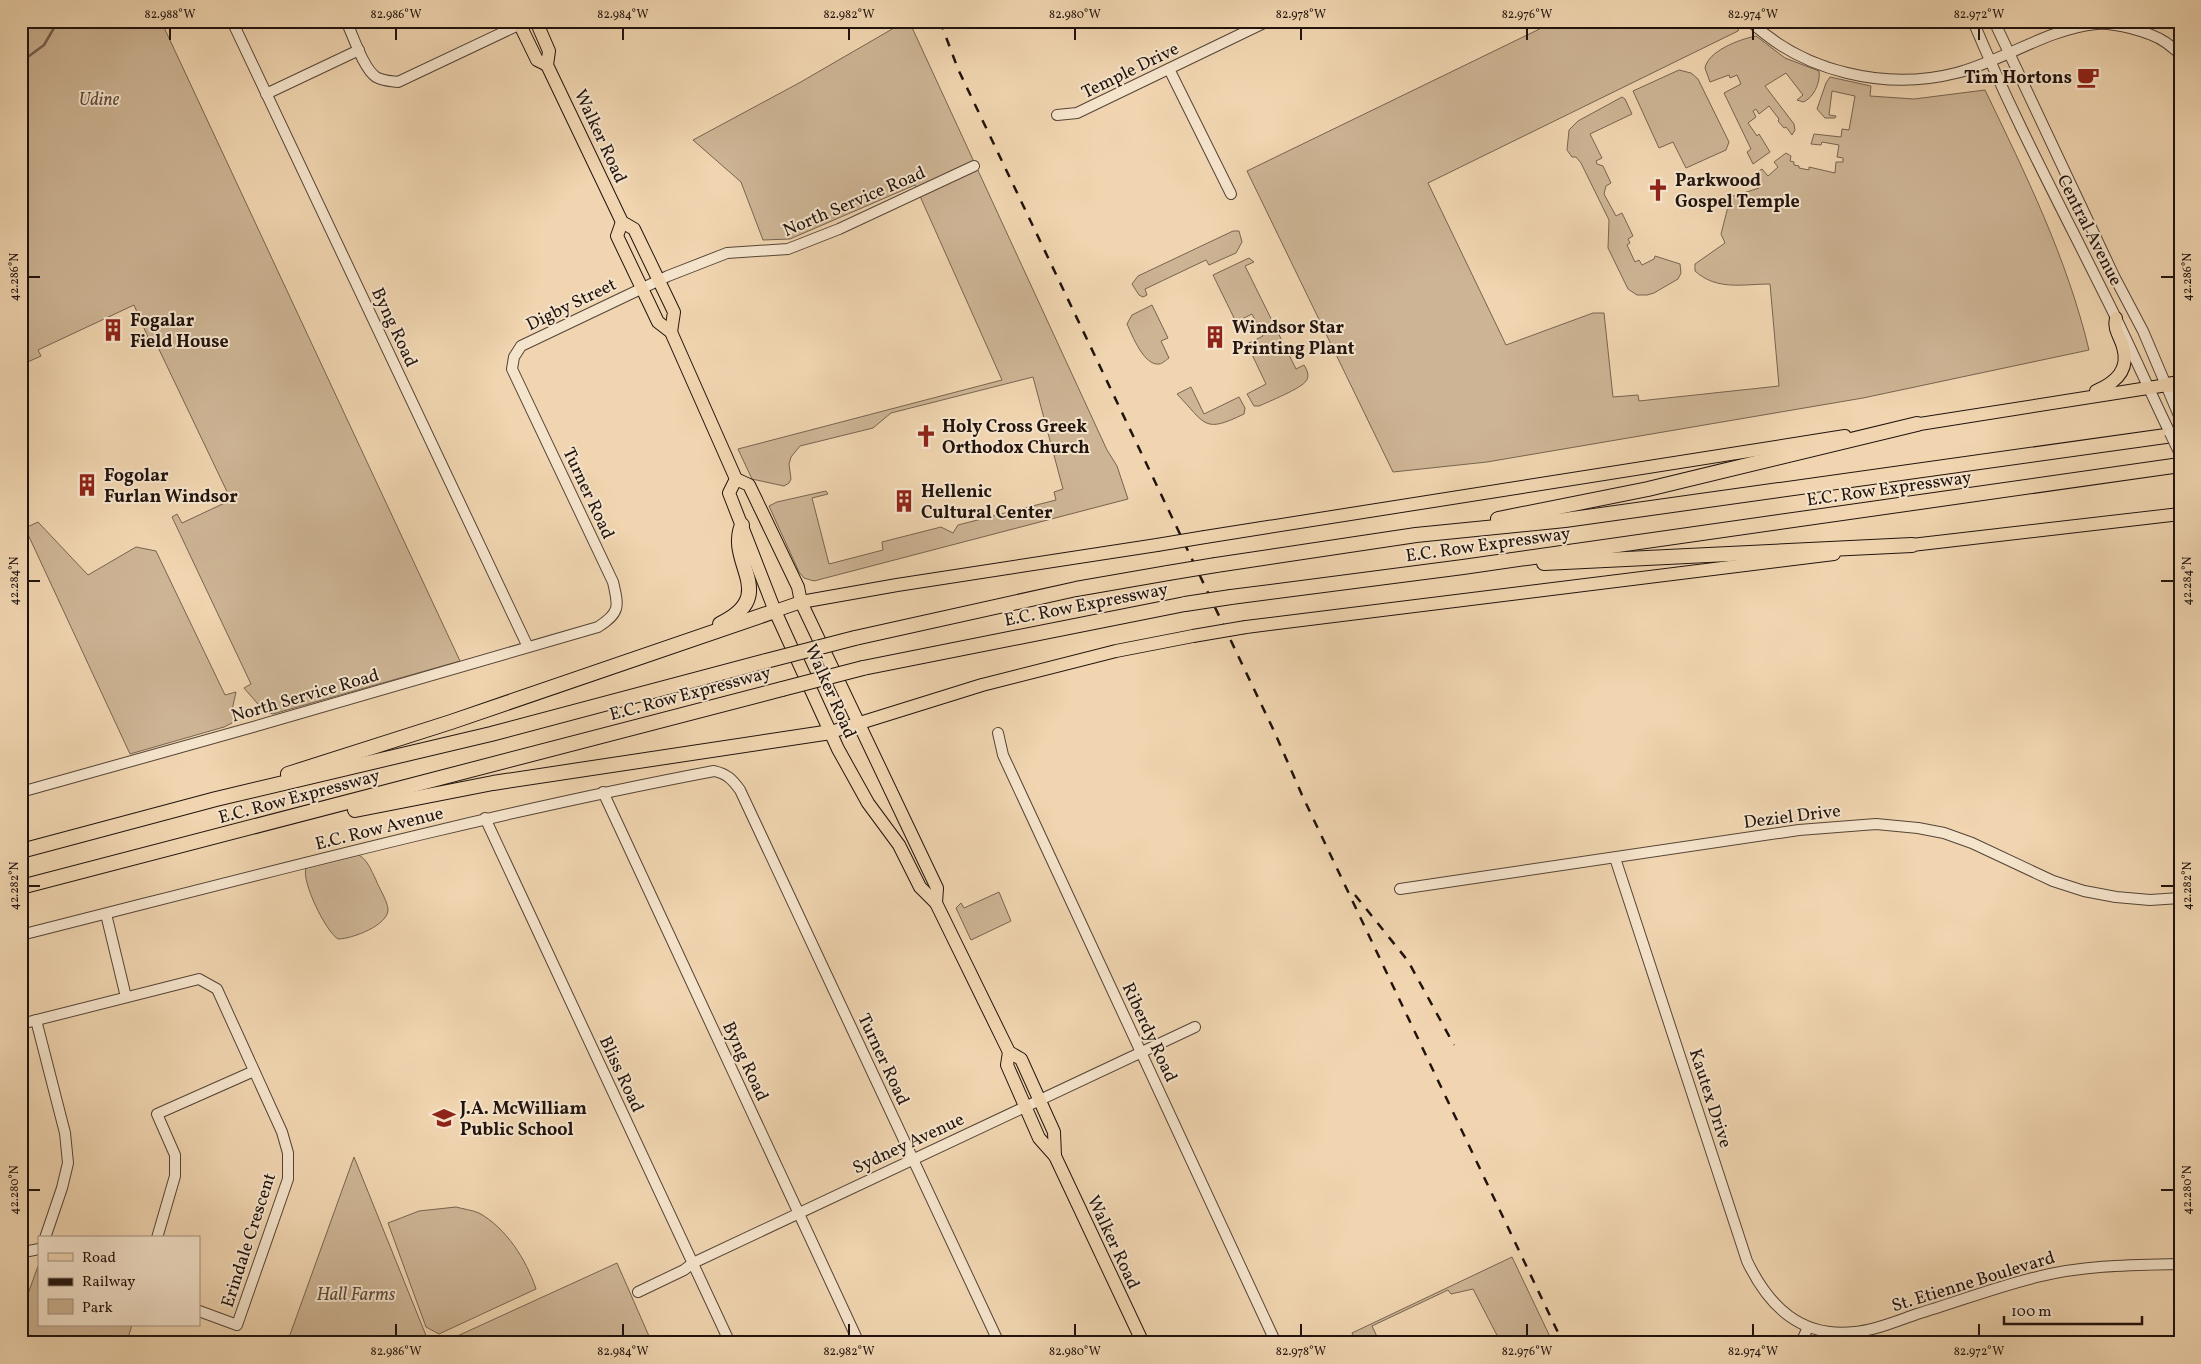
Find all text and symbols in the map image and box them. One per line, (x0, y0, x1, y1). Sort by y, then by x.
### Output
text: 82.988°W (145, 7, 195, 23)
text: 82.986°W (371, 7, 421, 23)
text: 82.984°W (597, 7, 649, 23)
text: 82.982°W (823, 7, 875, 23)
text: 82.980°W (1049, 7, 1101, 23)
text: 82.978°W (1276, 7, 1326, 23)
text: 82.976°W (1502, 7, 1552, 23)
text: 82.974°W (1728, 7, 1778, 23)
text: 82.972°W (1954, 7, 2004, 23)
street label: Temple Drive (1078, 37, 1183, 106)
cafe icon: Tim Hortons (2075, 64, 2101, 90)
place label: Tim Hortons (1964, 66, 2072, 91)
street label: Walker Road (567, 86, 632, 188)
park label: Udine (79, 88, 120, 113)
street label: North Service Road (779, 161, 930, 244)
place label: Parkwood Gospel Temple (1675, 169, 1800, 215)
street label: Central Avenue (2050, 171, 2127, 291)
church icon: Parkwood Gospel Temple (1645, 177, 1671, 203)
text: 42.286°N (7, 253, 23, 301)
text: 42.286°N (2180, 253, 2196, 301)
street label: Digby Street (522, 273, 621, 338)
street label: Byng Road (364, 284, 423, 371)
place label: Fogalar Field House (130, 309, 229, 355)
place label: Windsor Star Printing Plant (1232, 316, 1355, 362)
building icon: Fogalar Field House (100, 317, 126, 343)
building icon: Windsor Star Printing Plant (1202, 324, 1228, 350)
place label: Holy Cross Greek Orthodox Church (942, 415, 1090, 461)
church icon: Holy Cross Greek Orthodox Church (913, 423, 939, 449)
street label: Turner Road (556, 444, 620, 544)
place label: Fogolar Furlan Windsor (104, 464, 238, 510)
street label: E.C. Row Expressway (1805, 465, 1974, 513)
building icon: Fogolar Furlan Windsor (74, 472, 100, 498)
place label: Hellenic Cultural Center (921, 480, 1053, 526)
building icon: Hellenic Cultural Center (891, 488, 917, 514)
street label: E.C. Row Expressway (1404, 521, 1573, 569)
text: 42.284°N (7, 557, 23, 605)
text: 42.284°N (2180, 557, 2196, 605)
street label: E.C. Row Expressway (1002, 577, 1171, 634)
street label: Walker Road (798, 640, 862, 743)
street label: E.C. Row Expressway (607, 661, 774, 728)
street label: North Service Road (228, 663, 382, 730)
street label: E.C. Row Expressway (216, 764, 383, 831)
street label: Deziel Drive (1742, 799, 1842, 836)
street label: E.C. Row Avenue (313, 801, 446, 857)
text: 42.282°N (7, 862, 23, 910)
text: 42.282°N (2180, 862, 2196, 910)
street label: Riberdy Road (1115, 979, 1183, 1087)
street label: Turner Road (851, 1010, 915, 1110)
street label: Byng Road (715, 1018, 774, 1105)
street label: Bliss Road (592, 1032, 649, 1117)
street label: Kautex Drive (1682, 1046, 1737, 1151)
place label: J.A. McWilliam Public School (459, 1097, 587, 1143)
school or university icon: J.A. McWilliam Public School (431, 1105, 457, 1131)
street label: Sydney Avenue (849, 1108, 968, 1181)
text: 42.280°N (7, 1165, 23, 1215)
text: 42.280°N (2180, 1165, 2196, 1215)
street label: Erindale Crescent (216, 1170, 283, 1311)
street label: Walker Road (1080, 1192, 1145, 1294)
legend (38, 1236, 200, 1326)
street label: St. Etienne Boulevard (1889, 1246, 2058, 1319)
text: Road (82, 1248, 116, 1269)
text: Railway (82, 1272, 135, 1293)
park label: Hall Farms (317, 1283, 396, 1308)
scale bar (2004, 1294, 2141, 1326)
text: Park (82, 1298, 113, 1319)
text: 100 m (2011, 1302, 2051, 1323)
text: 82.986°W (371, 1344, 421, 1360)
text: 82.984°W (597, 1344, 649, 1360)
text: 82.982°W (823, 1344, 875, 1360)
text: 82.980°W (1049, 1344, 1101, 1360)
text: 82.978°W (1276, 1344, 1326, 1360)
text: 82.976°W (1502, 1344, 1552, 1360)
text: 82.974°W (1728, 1344, 1778, 1360)
text: 82.972°W (1954, 1344, 2004, 1360)

